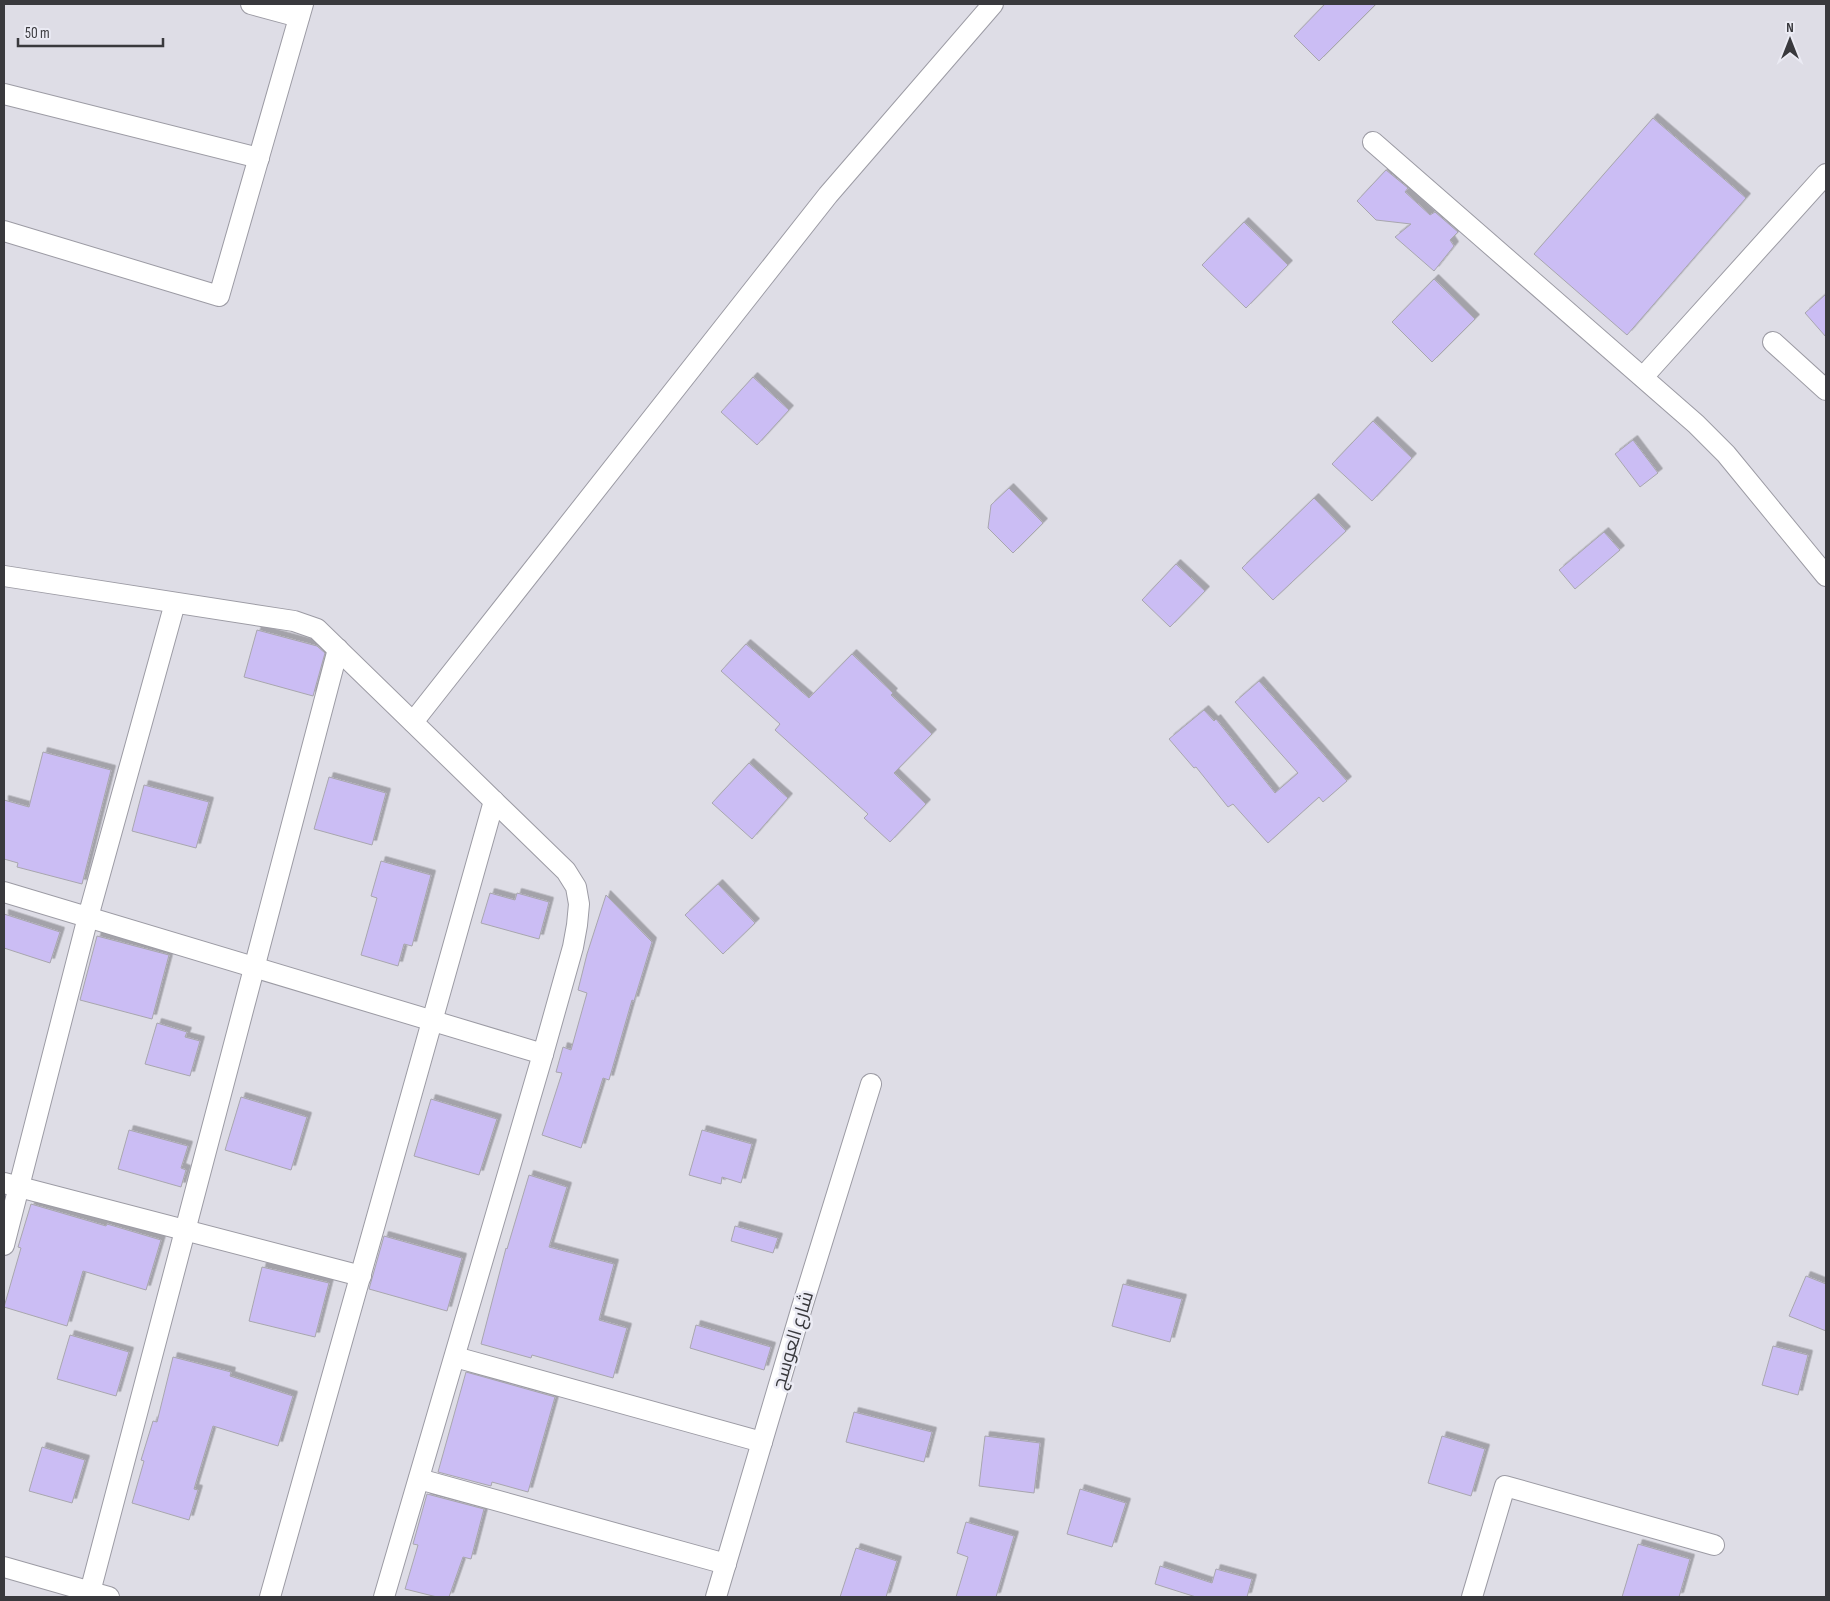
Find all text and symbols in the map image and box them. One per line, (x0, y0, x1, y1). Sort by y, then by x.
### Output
scale bar (18, 15, 162, 47)
north arrow (1765, 15, 1815, 65)
text: N (1786, 19, 1794, 36)
text: 50 m (25, 24, 50, 43)
street label: شارع العوسج (768, 1289, 820, 1392)

